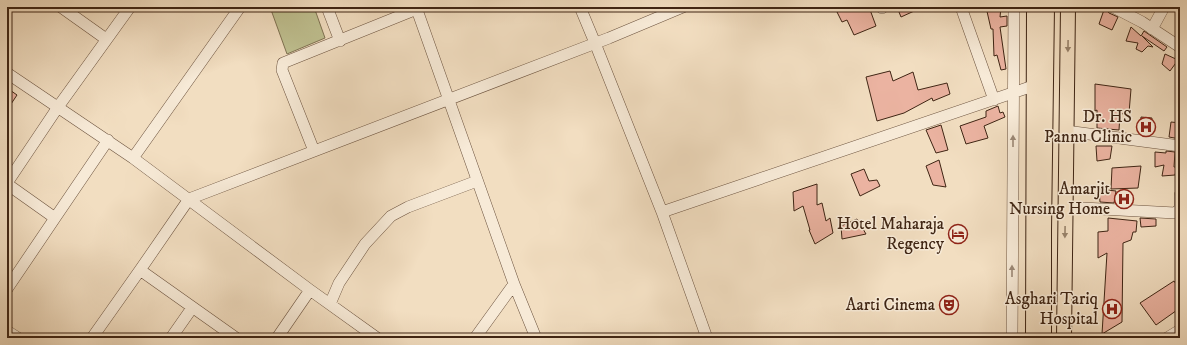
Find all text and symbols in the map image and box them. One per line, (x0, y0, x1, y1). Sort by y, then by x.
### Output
one-way arrow (1065, 40, 1071, 53)
place label: Dr. HS Pannu Clinic (1044, 106, 1132, 148)
hospital icon: Dr. HS Pannu Clinic (1135, 116, 1157, 138)
one-way arrow (1010, 134, 1016, 147)
place label: Amarjit Nursing Home (1009, 178, 1111, 220)
hospital icon: Amarjit Nursing Home (1113, 188, 1135, 210)
place label: Hotel Maharaja Regency (837, 213, 945, 255)
hotel icon: Hotel Maharaja Regency (947, 223, 969, 245)
one-way arrow (1062, 226, 1068, 239)
one-way arrow (1009, 264, 1015, 277)
place label: Asghari Tariq Hospital (1005, 288, 1099, 330)
place label: Aarti Cinema (846, 294, 936, 316)
theatre icon: Aarti Cinema (938, 294, 960, 316)
hospital icon: Asghari Tariq Hospital (1101, 298, 1123, 320)

